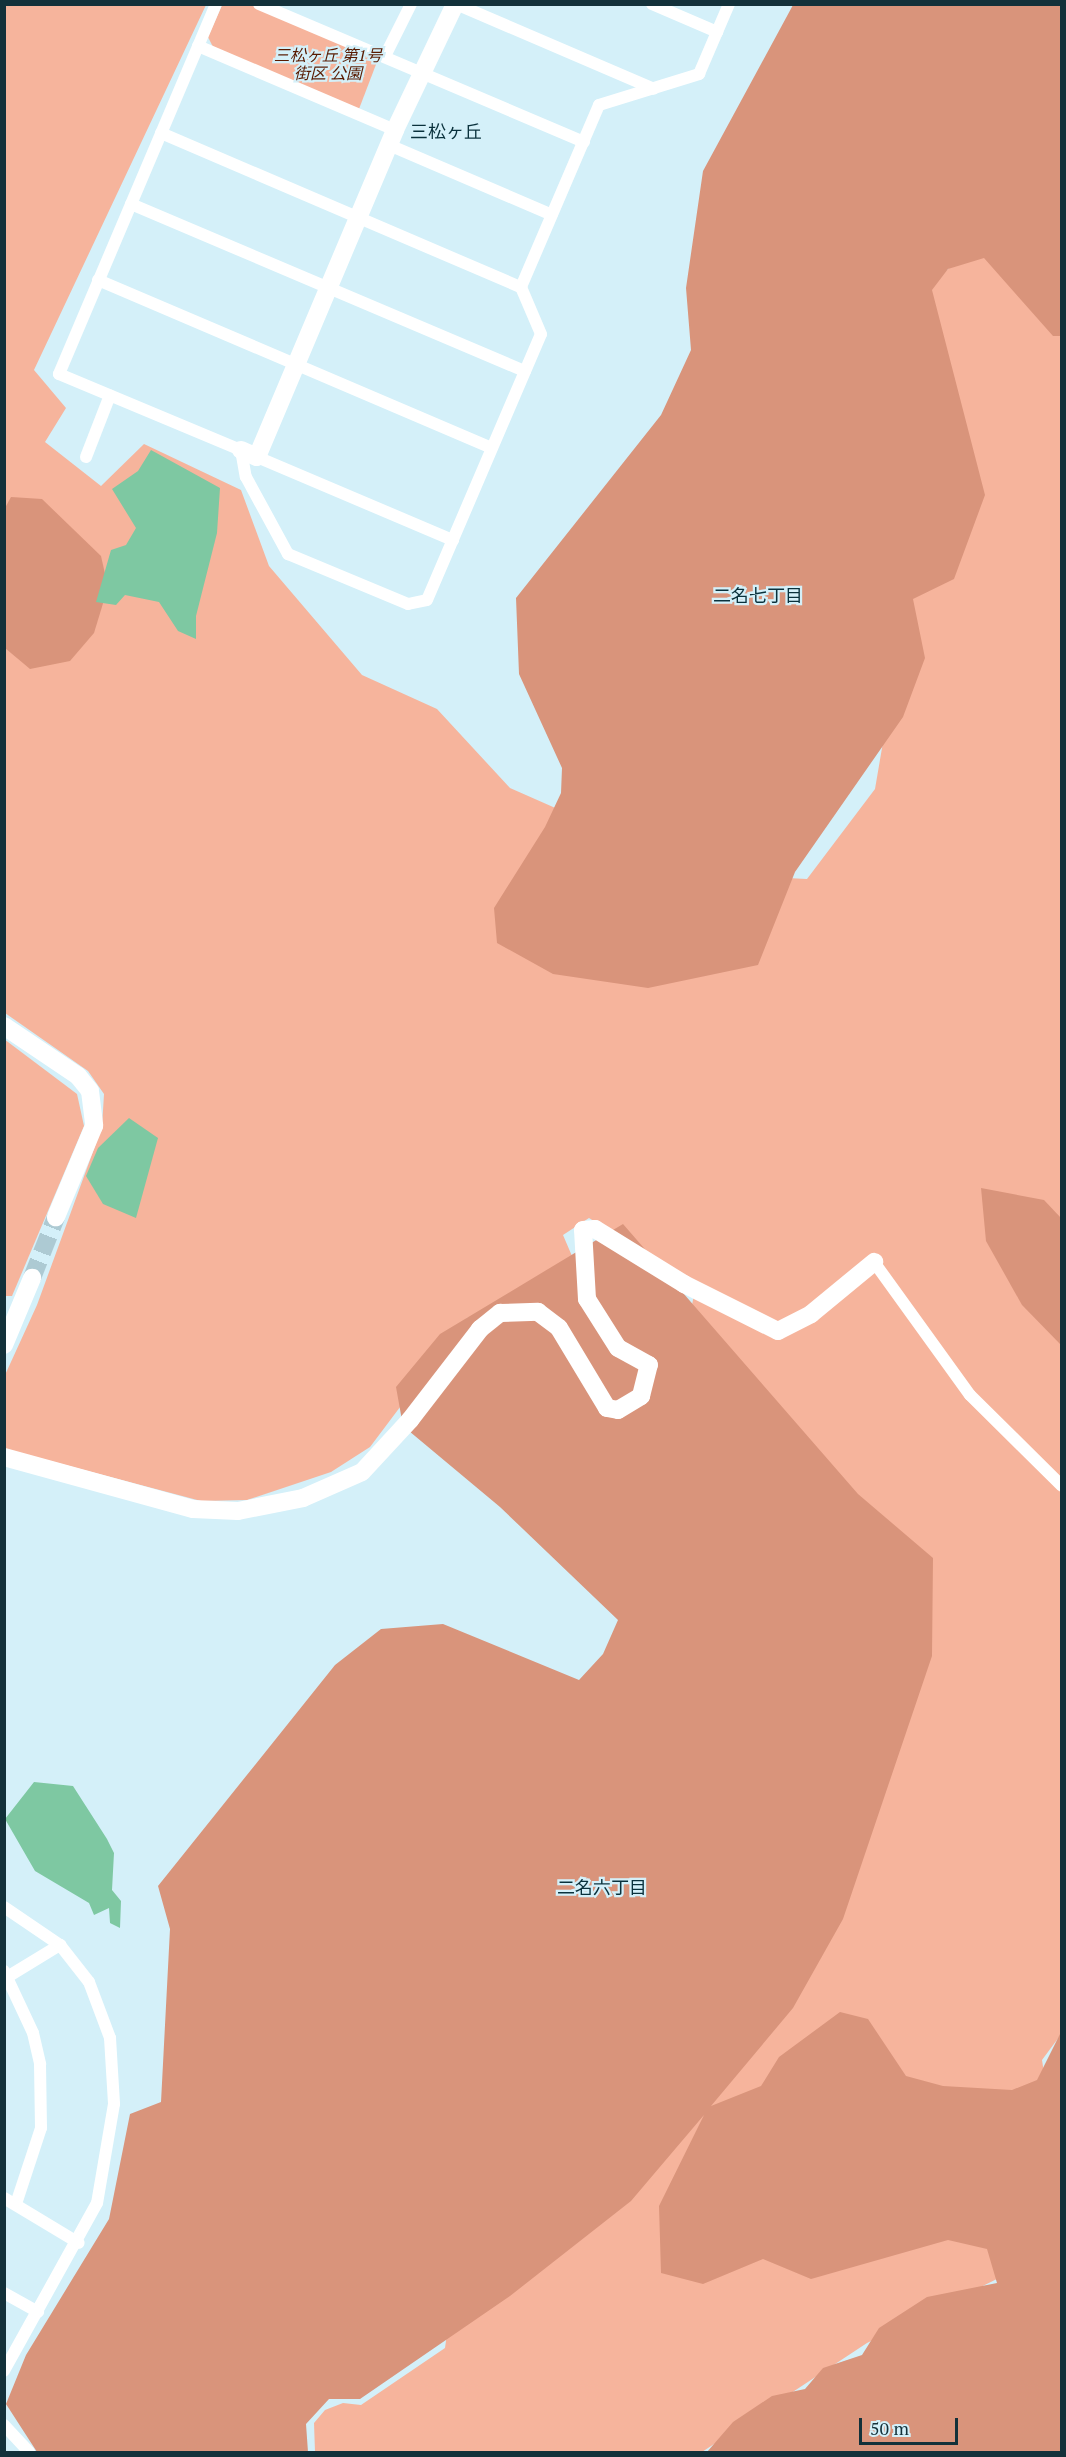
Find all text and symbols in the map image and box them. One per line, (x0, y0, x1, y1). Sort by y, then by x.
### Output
park label: 三松ヶ丘 第1号 街区 公園 (274, 45, 382, 83)
district label: 三松ヶ丘 (410, 120, 482, 142)
district label: 二名七丁目 (713, 584, 803, 606)
district label: 二名六丁目 (557, 1876, 647, 1898)
scale bar (862, 2406, 961, 2444)
text: 50 m (870, 2416, 909, 2440)

